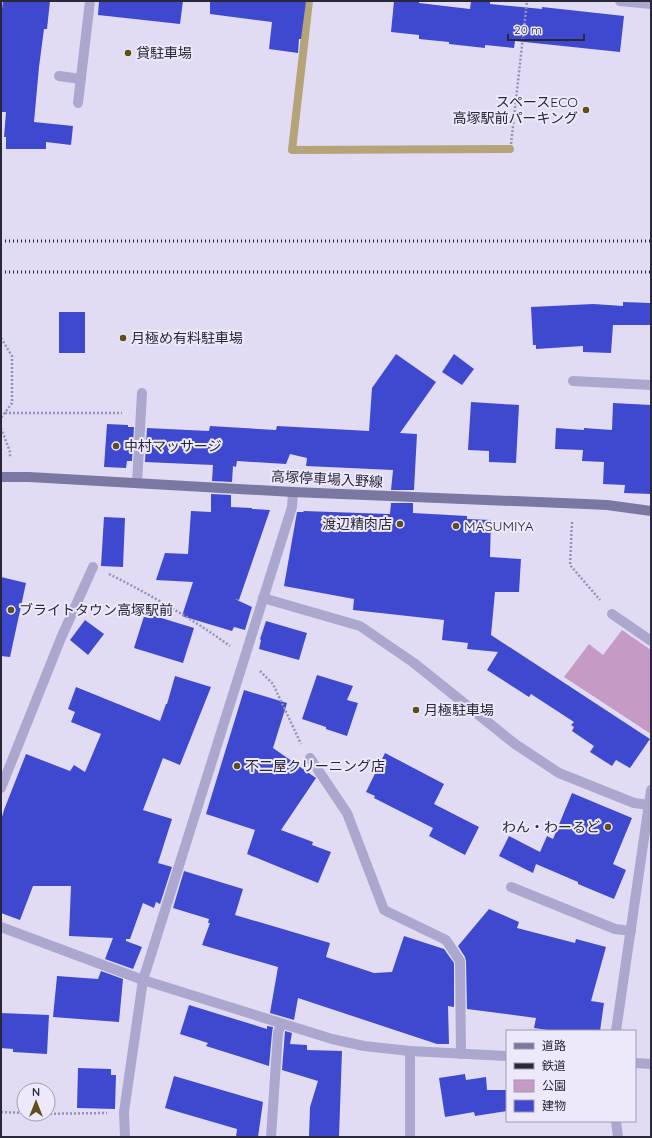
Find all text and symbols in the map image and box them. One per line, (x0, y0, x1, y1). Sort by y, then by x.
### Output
scale bar (508, 16, 584, 42)
text: 20 m (514, 22, 542, 37)
place label: 貸駐車場 (136, 44, 192, 62)
marker: 貸駐車場 (123, 48, 133, 58)
place label: スペースECO 高塚駅前パーキング (452, 93, 578, 127)
marker: スペースECO 高塚駅前パーキング (581, 105, 591, 115)
place label: 月極め有料駐車場 (131, 329, 243, 347)
marker: 月極め有料駐車場 (118, 333, 128, 343)
place label: 中村マッサージ (124, 437, 222, 455)
marker: 中村マッサージ (111, 441, 121, 451)
street label: 高塚停車場入野線 (271, 467, 383, 491)
place label: 渡辺精肉店 (322, 515, 392, 533)
place label: MASUMIYA (464, 517, 534, 535)
marker: 渡辺精肉店 (395, 519, 405, 529)
marker: MASUMIYA (451, 521, 461, 531)
place label: ブライトタウン高塚駅前 (19, 601, 173, 619)
marker: ブライトタウン高塚駅前 (6, 605, 16, 615)
place label: 月極駐車場 (424, 701, 494, 719)
marker: 月極駐車場 (411, 705, 421, 715)
place label: 不二屋クリーニング店 (245, 757, 385, 775)
marker: 不二屋クリーニング店 (232, 761, 242, 771)
place label: わん・わーるど (502, 818, 600, 836)
marker: わん・わーるど (603, 822, 613, 832)
legend (506, 1030, 636, 1122)
text: 道路 (542, 1038, 566, 1053)
text: 鉄道 (542, 1058, 566, 1073)
text: 公園 (542, 1078, 566, 1093)
north arrow (16, 1082, 56, 1122)
text: N (32, 1085, 40, 1099)
text: 建物 (542, 1098, 566, 1113)

